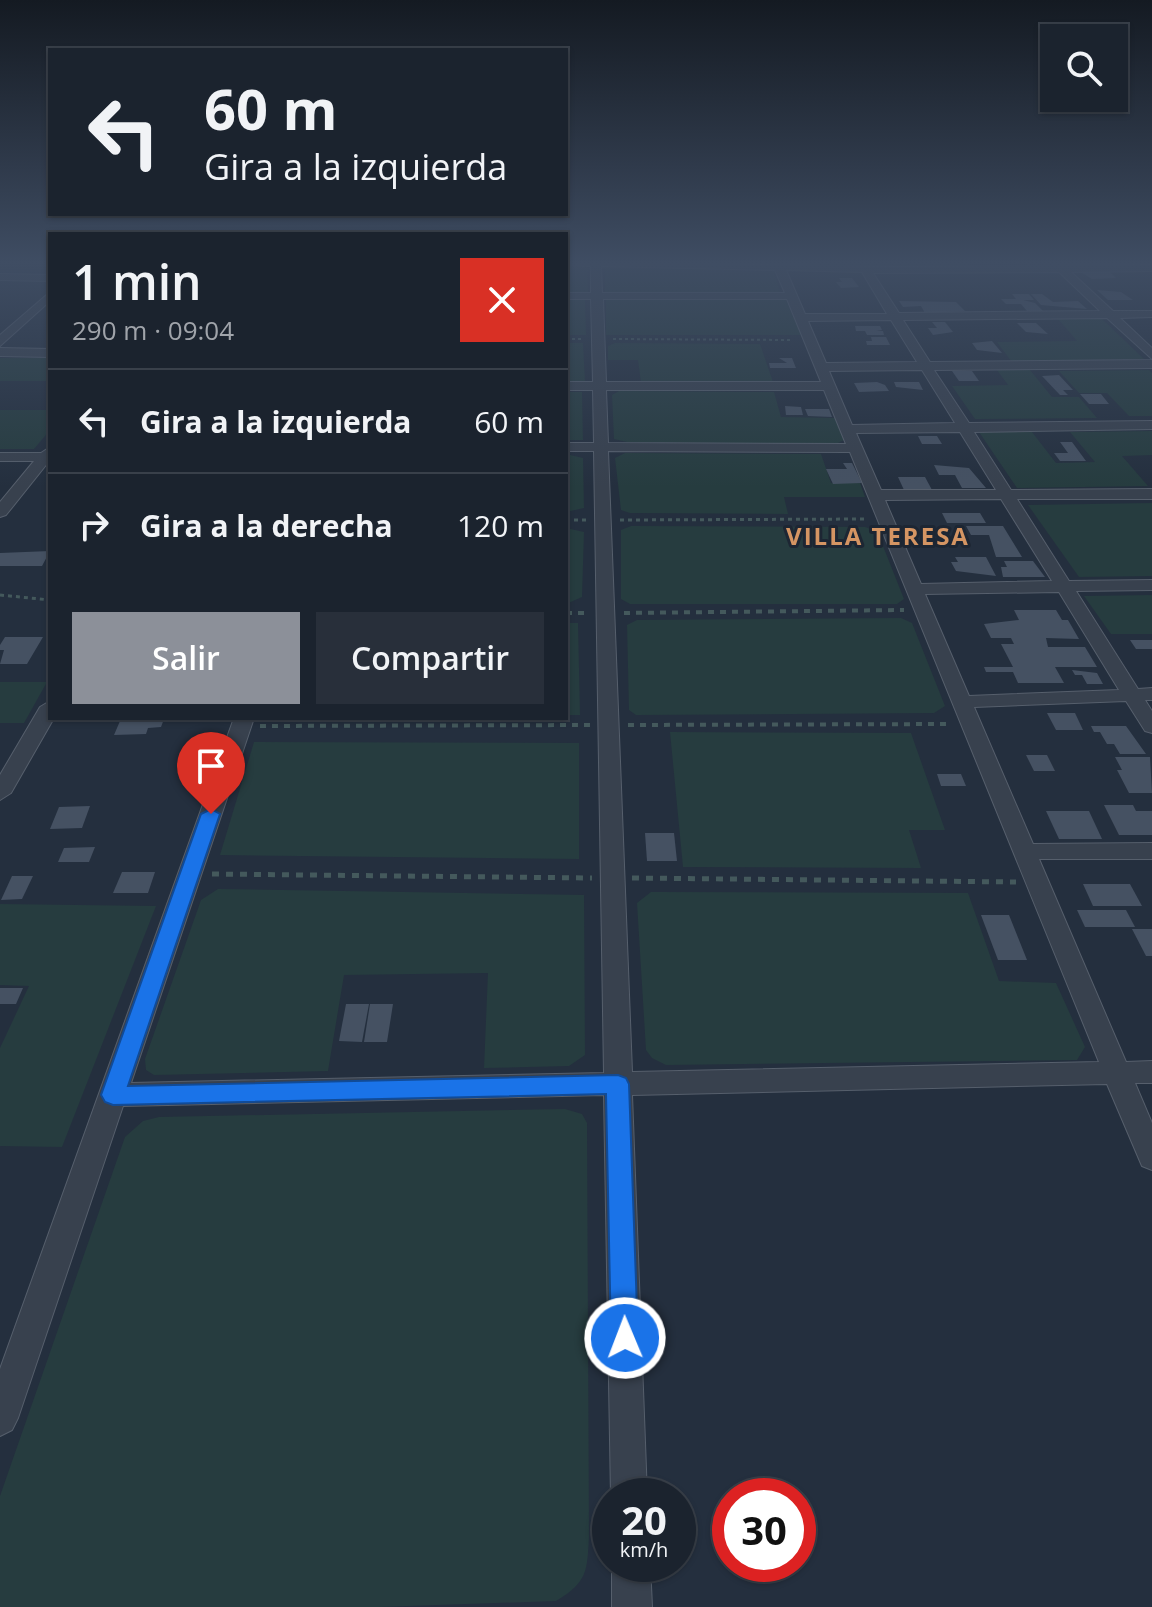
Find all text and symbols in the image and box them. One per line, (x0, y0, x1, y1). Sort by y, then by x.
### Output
map controls (1040, 24, 1128, 112)
button: search (1040, 24, 1128, 112)
text: 60 m (204, 70, 338, 146)
icon: left (72, 80, 176, 184)
text: Gira a la izquierda (204, 142, 507, 191)
text: 1 min (72, 249, 202, 314)
button: close (460, 258, 544, 342)
text: 290 m · 09:04 (72, 312, 234, 348)
icon: left (72, 399, 116, 443)
text: Gira a la izquierda (140, 401, 412, 442)
text: 60 m (474, 401, 544, 442)
icon: right (72, 503, 116, 547)
text: Gira a la derecha (140, 505, 393, 546)
text: 120 m (457, 505, 544, 546)
district label: VILLA TERESA (786, 519, 970, 552)
button: Salir (72, 612, 300, 704)
button: Compartir (316, 612, 544, 704)
pin (177, 732, 245, 814)
icon: arrive (189, 744, 233, 788)
position arrow (583, 1296, 667, 1380)
speed limit sign: 30 (712, 1478, 816, 1582)
text: 20 (621, 1492, 667, 1547)
text: km/h (620, 1536, 668, 1563)

